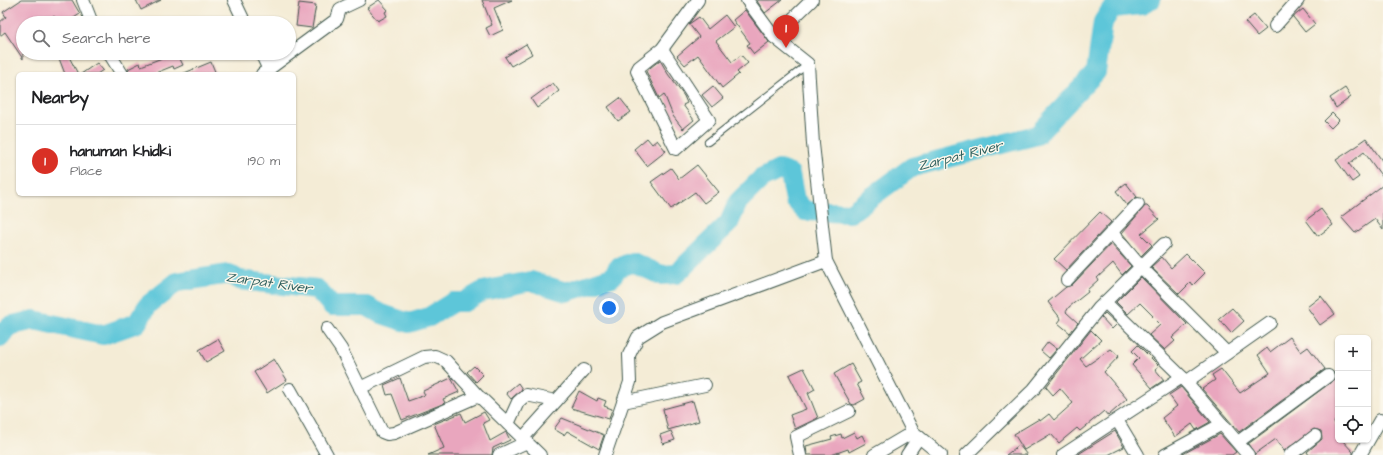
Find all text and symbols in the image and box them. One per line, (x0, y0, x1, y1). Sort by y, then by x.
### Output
pin: 1 (773, 15, 799, 48)
search box (16, 16, 296, 60)
icon: search (30, 27, 52, 49)
text: Search here (62, 28, 151, 49)
text: Nearby (32, 86, 89, 110)
water label: Zarpat River (916, 135, 1006, 176)
text: hanuman khidki (70, 141, 171, 162)
text: 1 (44, 152, 46, 170)
text: 190 m (247, 152, 280, 170)
text: Place (70, 162, 102, 180)
water label: Zarpat River (225, 267, 314, 299)
your location (599, 298, 619, 318)
map controls (1335, 335, 1371, 443)
button: + (1335, 335, 1371, 371)
button: − (1335, 371, 1371, 407)
button: locate (1335, 407, 1371, 443)

